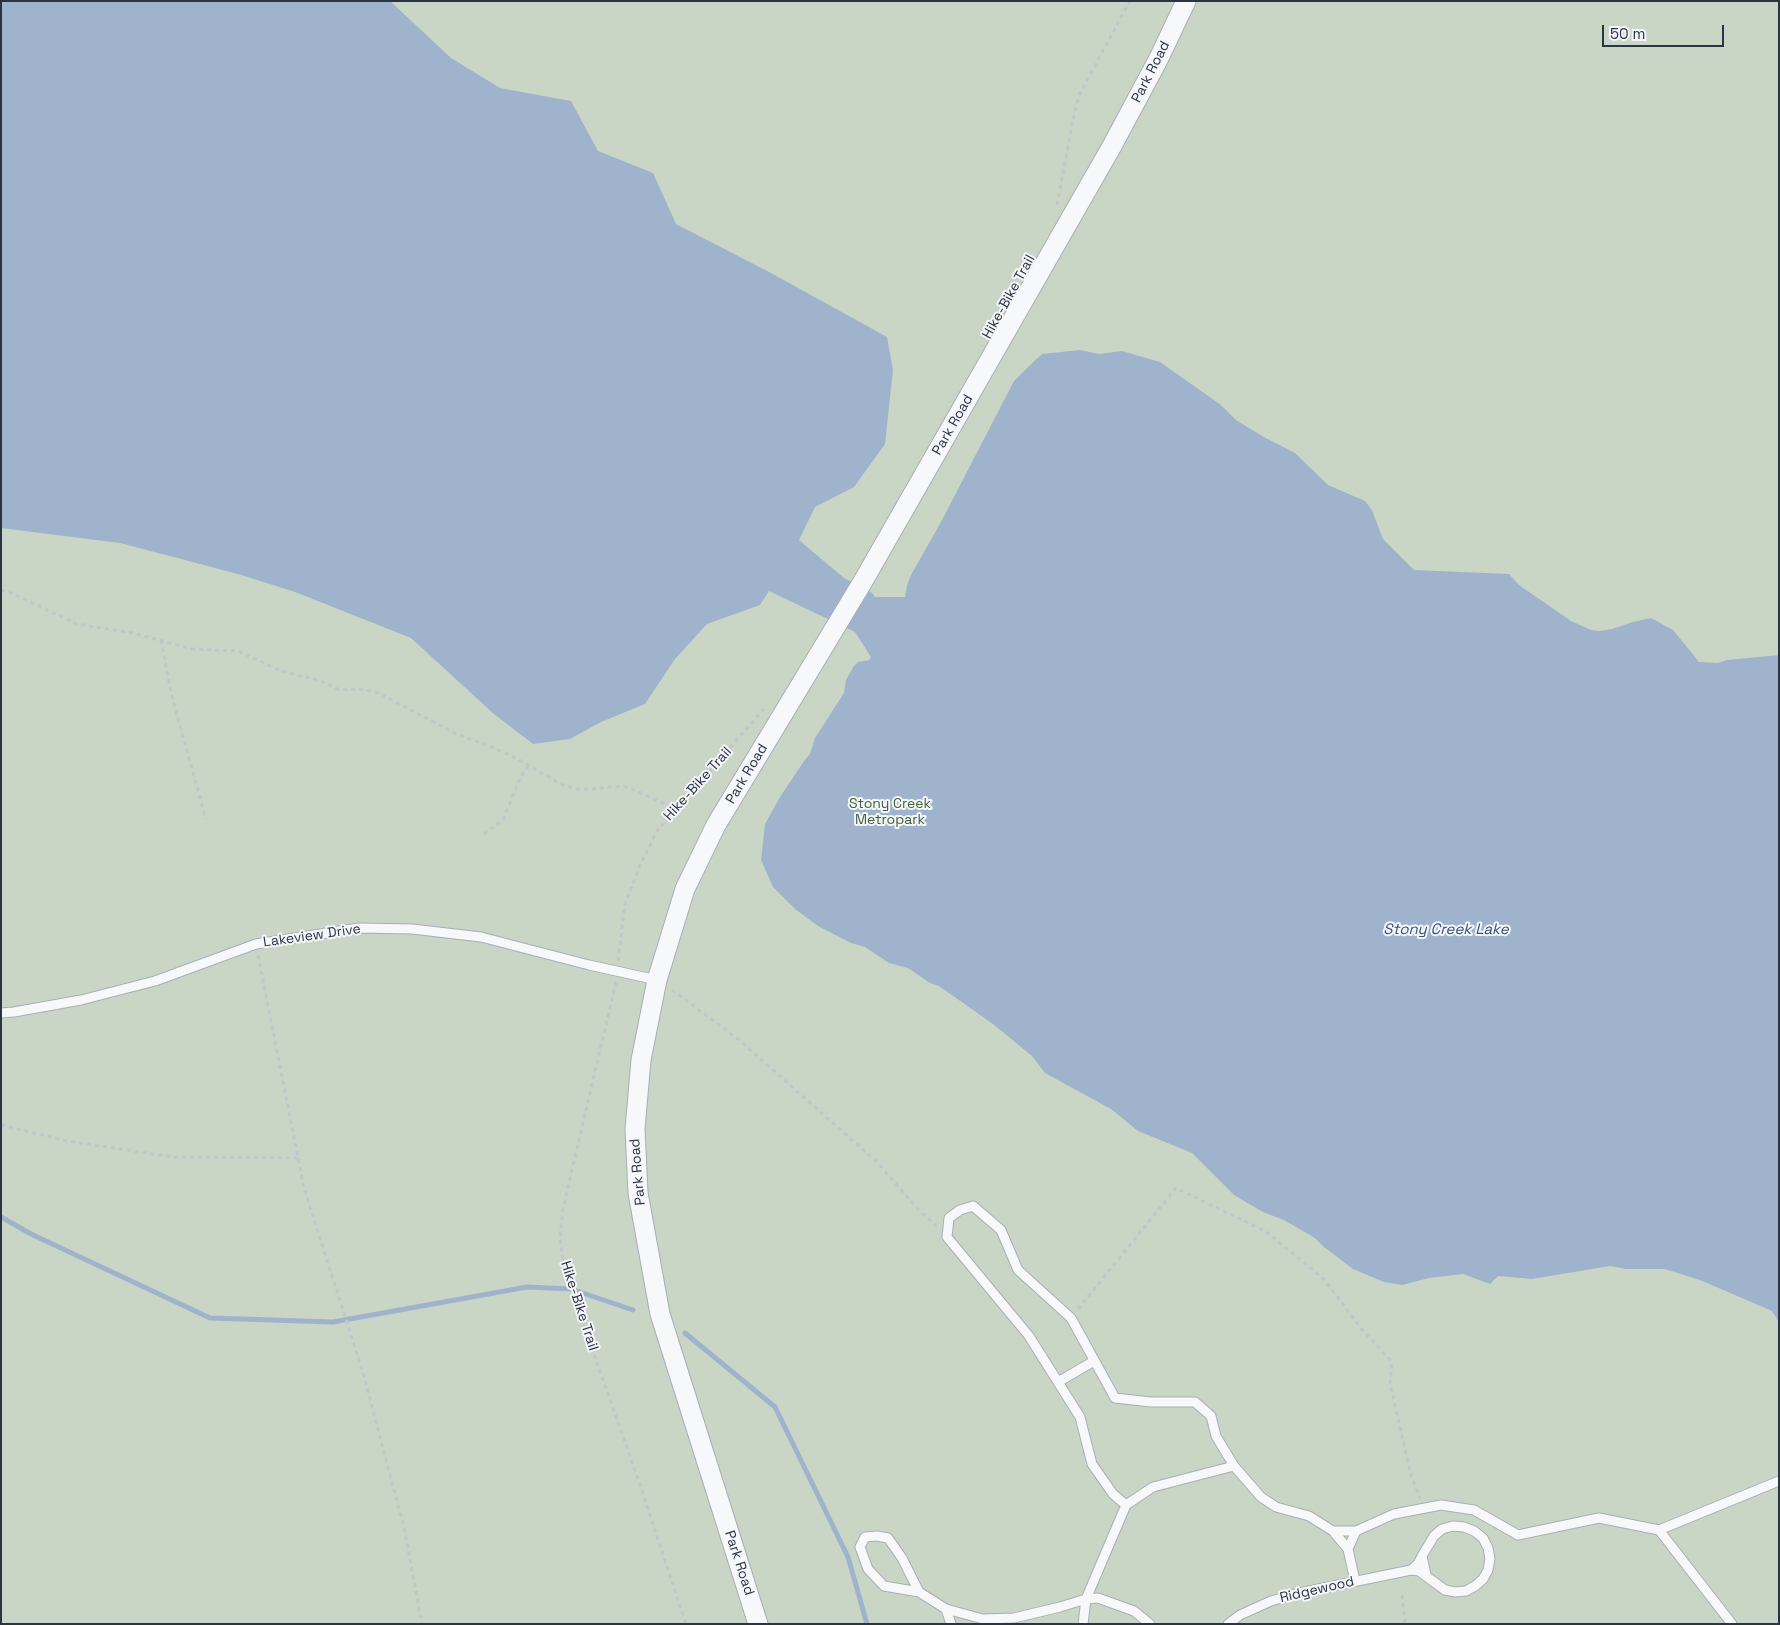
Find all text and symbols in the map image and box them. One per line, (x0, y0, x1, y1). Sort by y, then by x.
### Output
scale bar (1605, 15, 1728, 47)
text: 50 m (1610, 24, 1645, 43)
street label: Park Road (1128, 38, 1174, 106)
street label: Hike-Bike Trail (979, 252, 1039, 342)
street label: Park Road (929, 392, 977, 458)
street label: Park Road (723, 741, 771, 807)
street label: Hike-Bike Trail (661, 744, 735, 824)
park label: Stony Creek Metropark (849, 796, 931, 829)
street label: Lakeview Drive (262, 921, 362, 951)
water label: Stony Creek Lake (1383, 921, 1509, 939)
street label: Park Road (627, 1138, 649, 1206)
street label: Hike-Bike Trail (557, 1259, 601, 1353)
street label: Park Road (721, 1529, 757, 1597)
street label: Ridgewood (1278, 1573, 1356, 1607)

